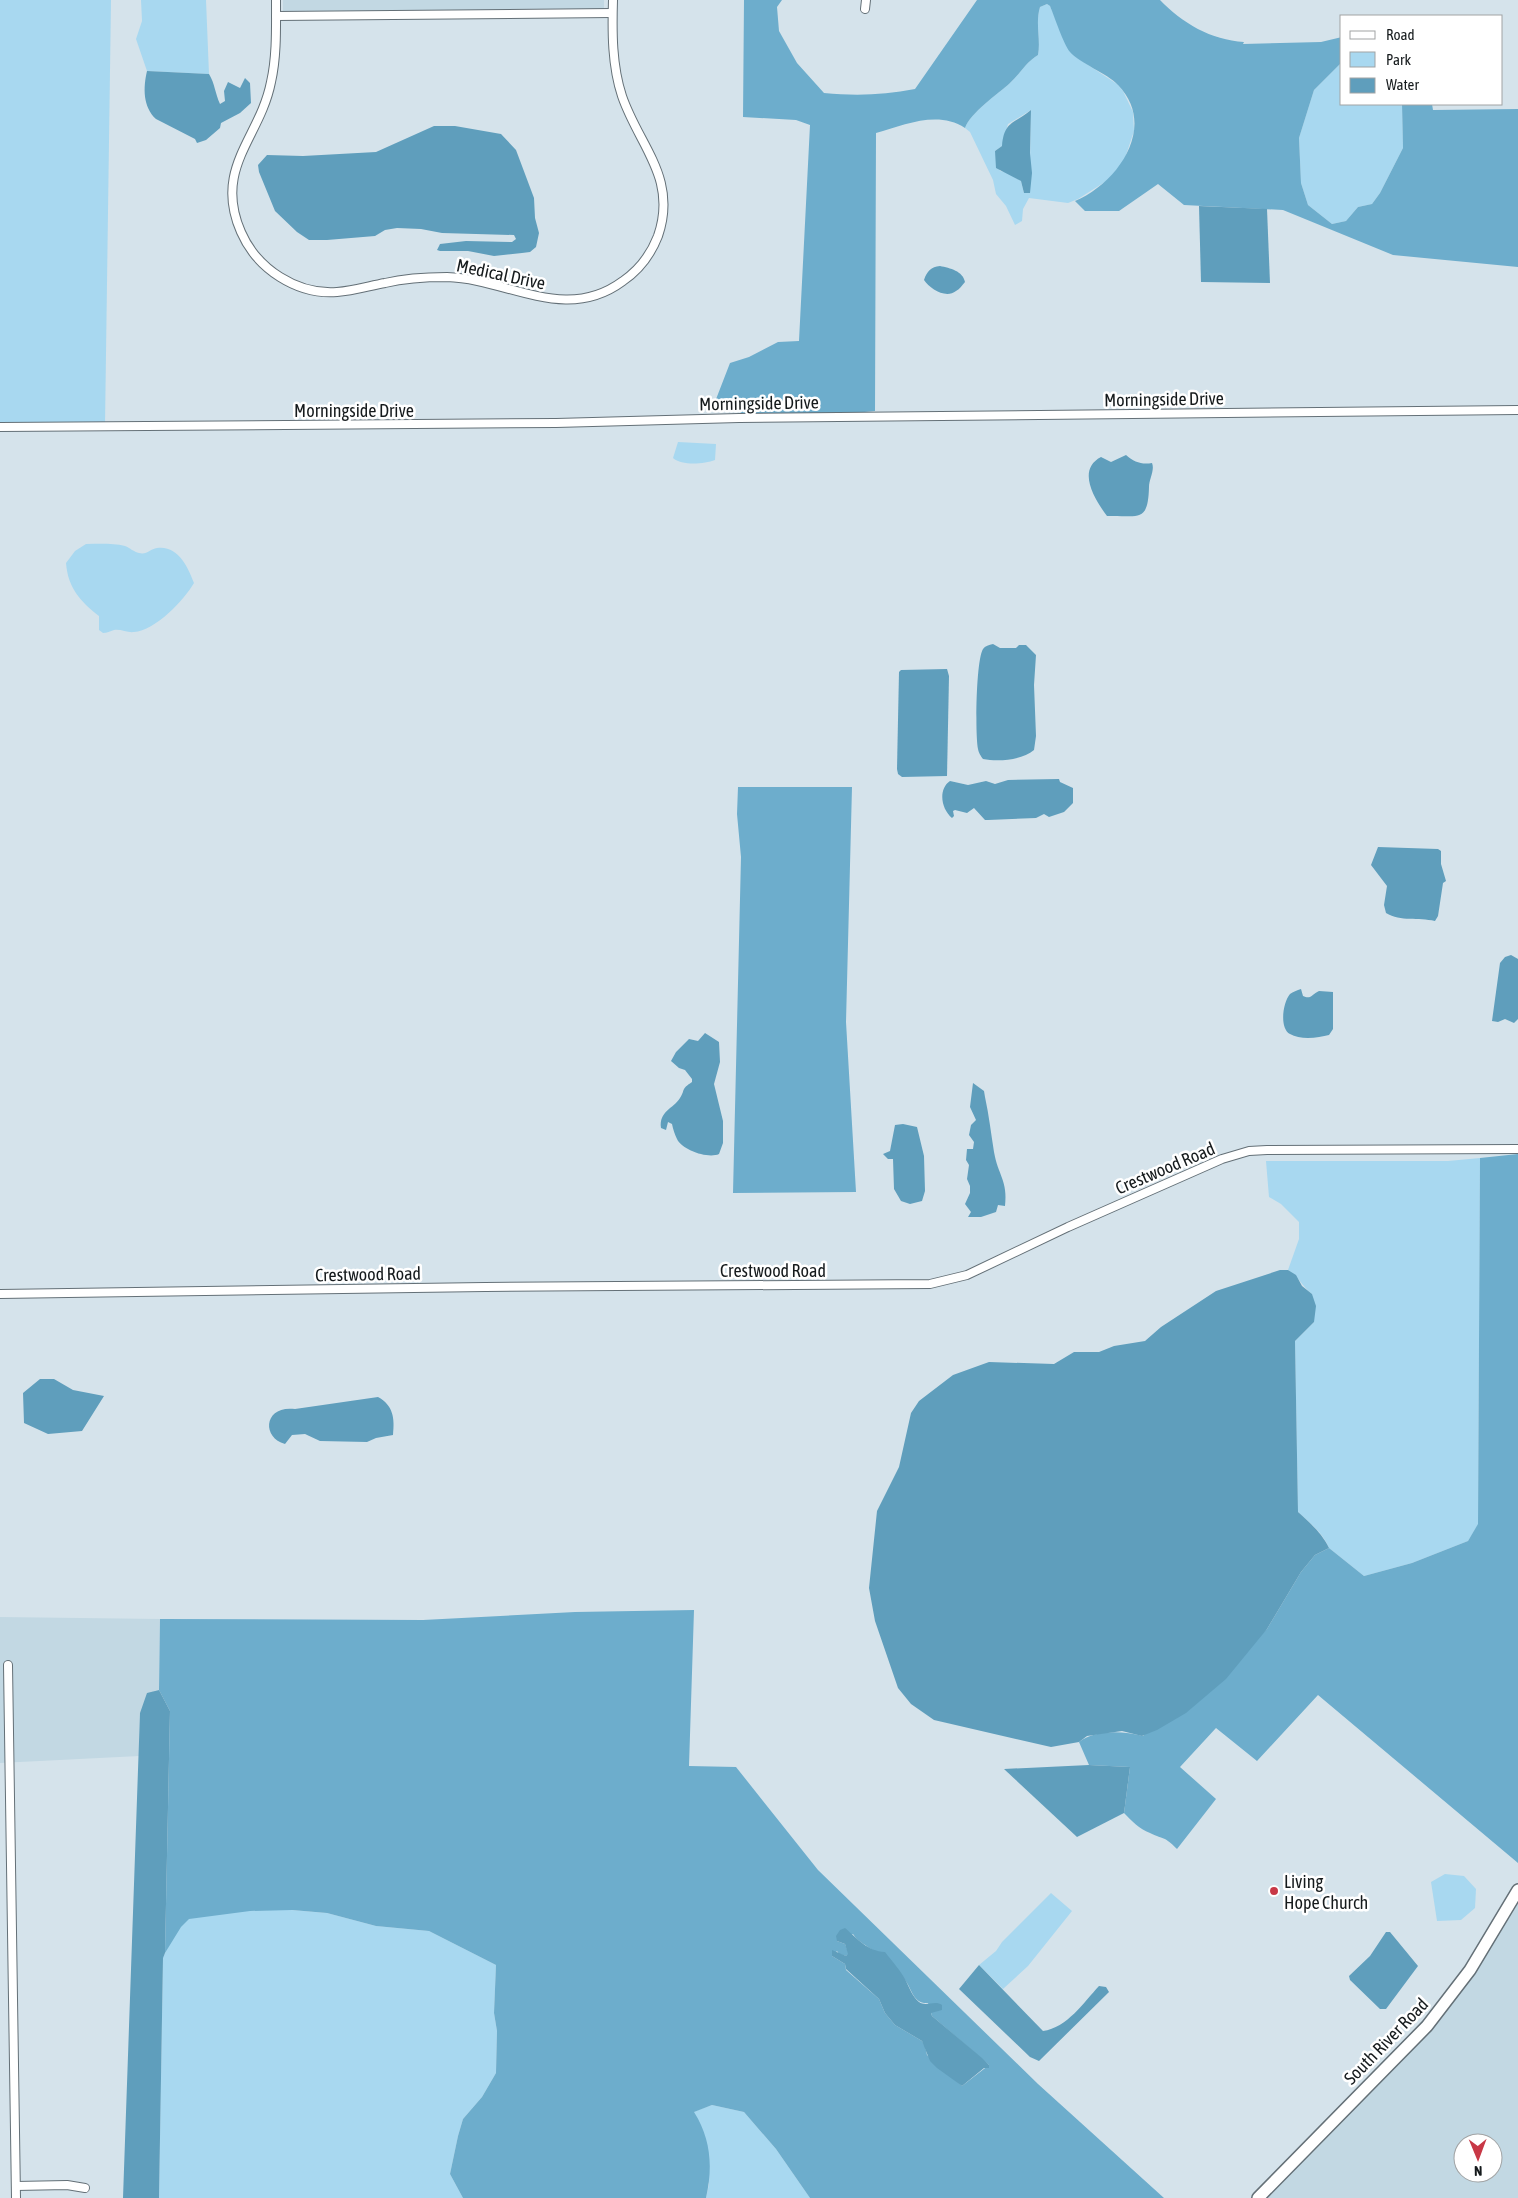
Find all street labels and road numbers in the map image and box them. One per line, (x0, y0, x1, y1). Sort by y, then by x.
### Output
street label: Medical Drive (455, 254, 547, 294)
street label: Morningside Drive (1104, 387, 1224, 411)
street label: Morningside Drive (699, 391, 819, 415)
street label: Morningside Drive (294, 400, 414, 421)
street label: Crestwood Road (1112, 1138, 1218, 1198)
street label: Crestwood Road (720, 1260, 826, 1281)
street label: Crestwood Road (315, 1263, 421, 1285)
street label: South River Road (1340, 1994, 1432, 2088)

